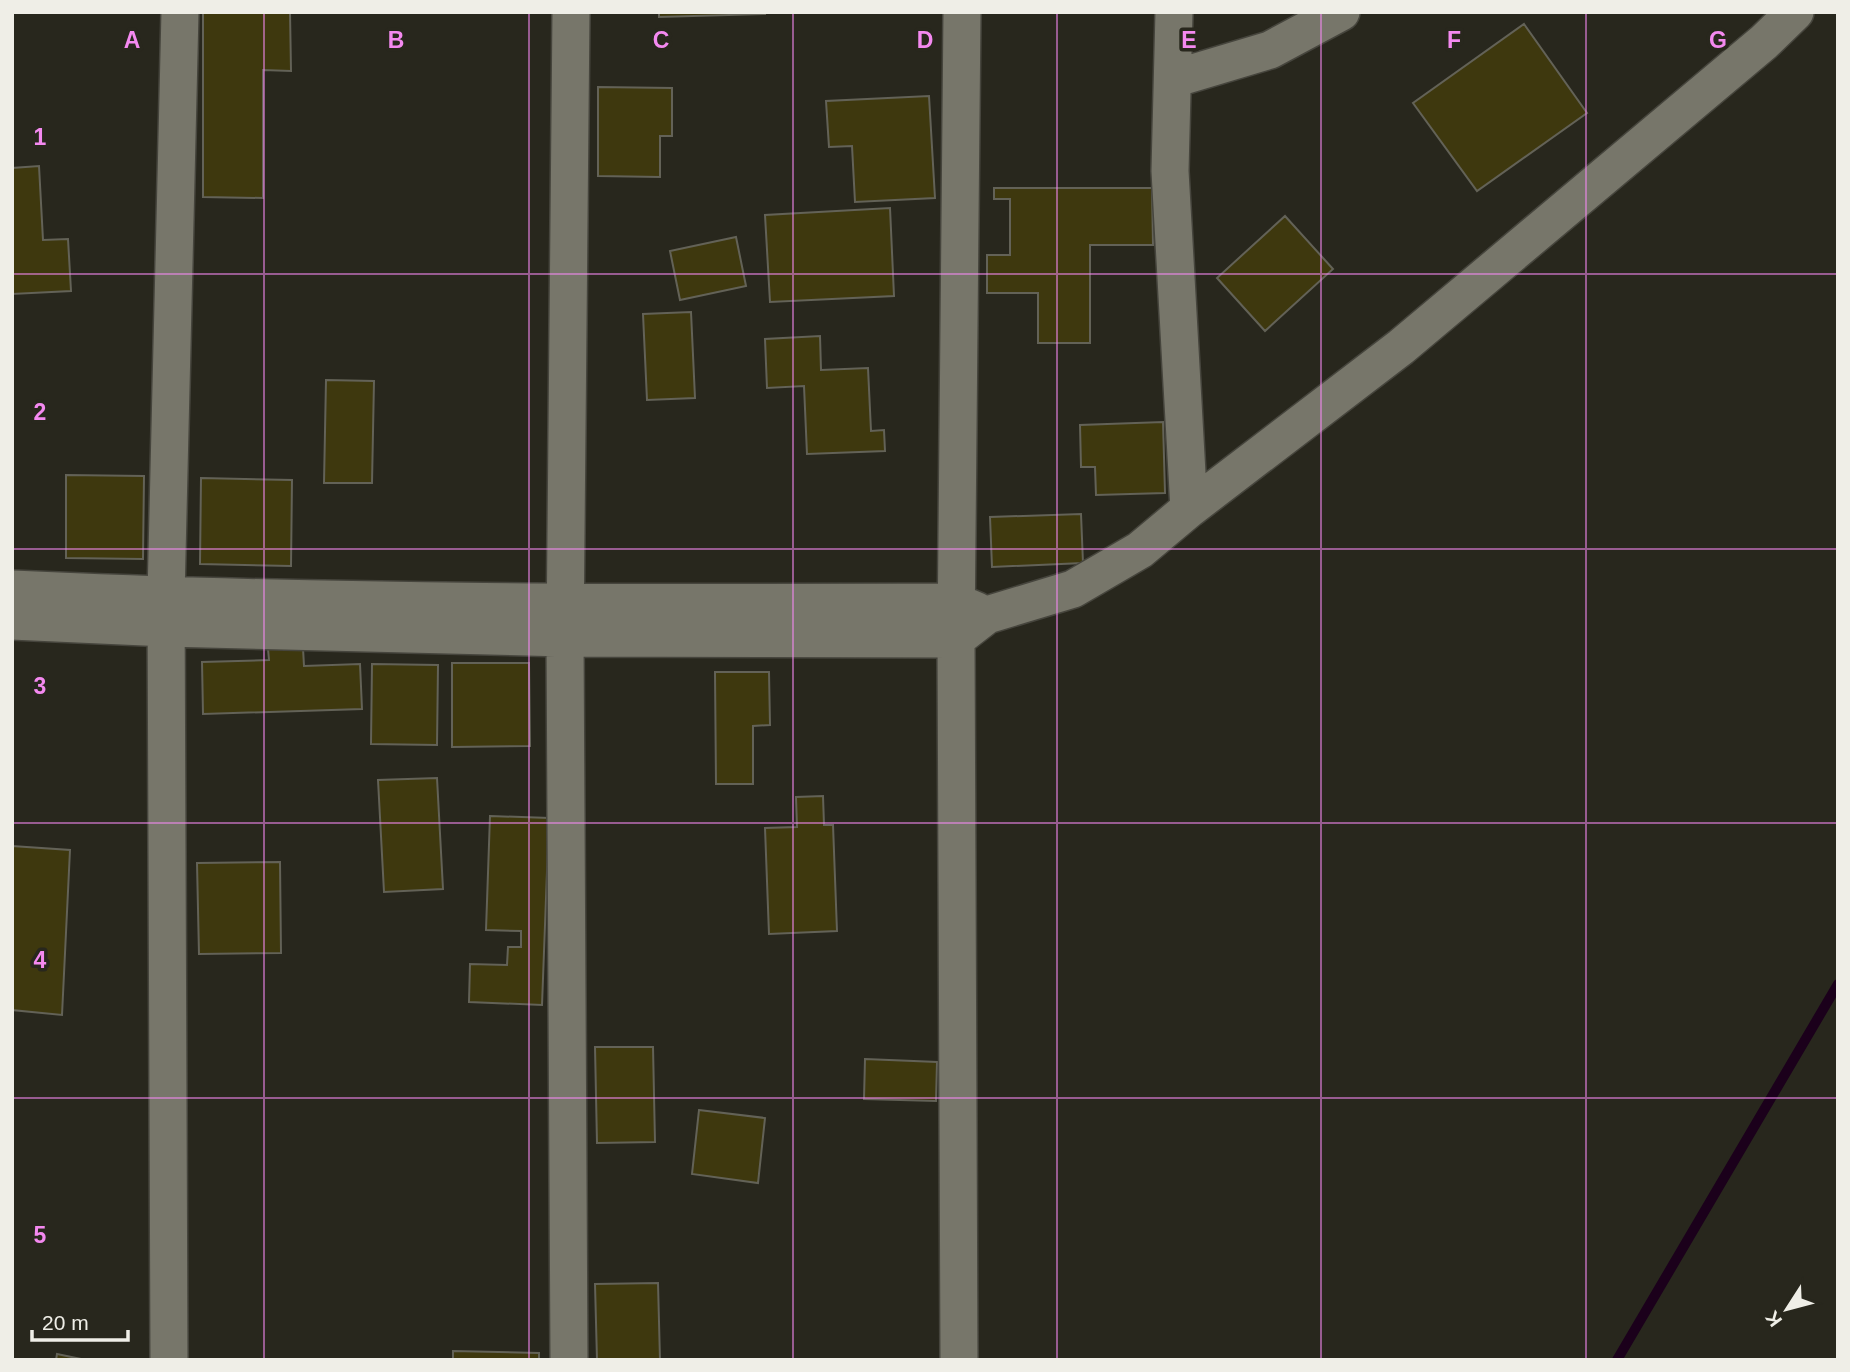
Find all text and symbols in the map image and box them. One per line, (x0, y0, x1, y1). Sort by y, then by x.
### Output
text: A (124, 27, 140, 53)
text: B (388, 27, 404, 53)
text: C (653, 27, 669, 53)
text: D (917, 27, 933, 53)
text: E (1181, 27, 1197, 53)
text: F (1447, 27, 1461, 53)
text: G (1709, 27, 1727, 53)
text: 1 (34, 124, 47, 150)
text: 2 (34, 399, 46, 425)
text: 3 (34, 673, 46, 699)
text: 4 (34, 947, 47, 973)
text: 5 (34, 1222, 47, 1248)
north arrow (1752, 1274, 1822, 1344)
scale bar (32, 1298, 128, 1342)
text: K (1761, 1307, 1786, 1330)
text: 20 m (42, 1311, 89, 1334)

